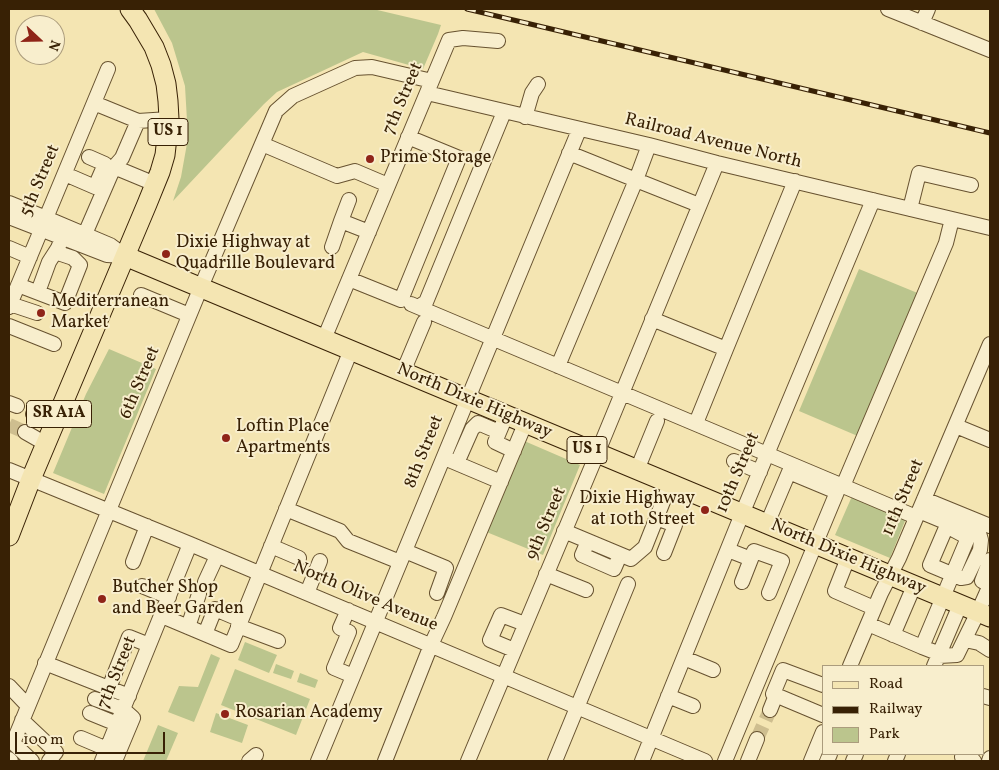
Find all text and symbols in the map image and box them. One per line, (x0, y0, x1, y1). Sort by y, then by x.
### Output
north arrow (15, 15, 65, 65)
text: N (43, 37, 64, 53)
street label: 7th Street (379, 60, 429, 138)
street label: Railroad Avenue North (622, 110, 804, 174)
road number: US 1 (148, 118, 188, 146)
street label: 5th Street (16, 142, 66, 220)
place label: Prime Storage (380, 148, 491, 170)
marker: Prime Storage (364, 153, 376, 165)
place label: Dixie Highway at Quadrille Boulevard (176, 233, 335, 276)
marker: Dixie Highway at Quadrille Boulevard (160, 248, 172, 260)
place label: Mediterranean Market (51, 292, 169, 334)
marker: Mediterranean Market (35, 307, 47, 319)
street label: 6th Street (116, 343, 166, 423)
street label: North Dixie Highway (393, 359, 555, 445)
road number: SR A1A (27, 400, 92, 428)
street label: 8th Street (401, 412, 449, 492)
place label: Loftin Place Apartments (236, 417, 330, 459)
street label: 10th Street (712, 429, 766, 517)
marker: Loftin Place Apartments (220, 432, 232, 444)
road number: US 1 (567, 436, 607, 464)
street label: 11th Street (878, 456, 930, 540)
street label: 9th Street (522, 484, 572, 564)
place label: Dixie Highway at 10th Street (579, 489, 695, 532)
marker: Dixie Highway at 10th Street (699, 504, 711, 516)
street label: North Dixie Highway (767, 515, 929, 601)
street label: North Olive Avenue (289, 557, 441, 637)
place label: Butcher Shop and Beer Garden (112, 578, 244, 620)
marker: Butcher Shop and Beer Garden (96, 593, 108, 605)
street label: 7th Street (94, 633, 142, 713)
legend (822, 665, 984, 755)
text: Road (869, 674, 903, 695)
text: Railway (869, 699, 922, 720)
place label: Rosarian Academy (235, 703, 382, 725)
marker: Rosarian Academy (219, 708, 231, 720)
scale bar (18, 722, 168, 754)
text: Park (869, 724, 900, 745)
text: 100 m (23, 730, 63, 751)

